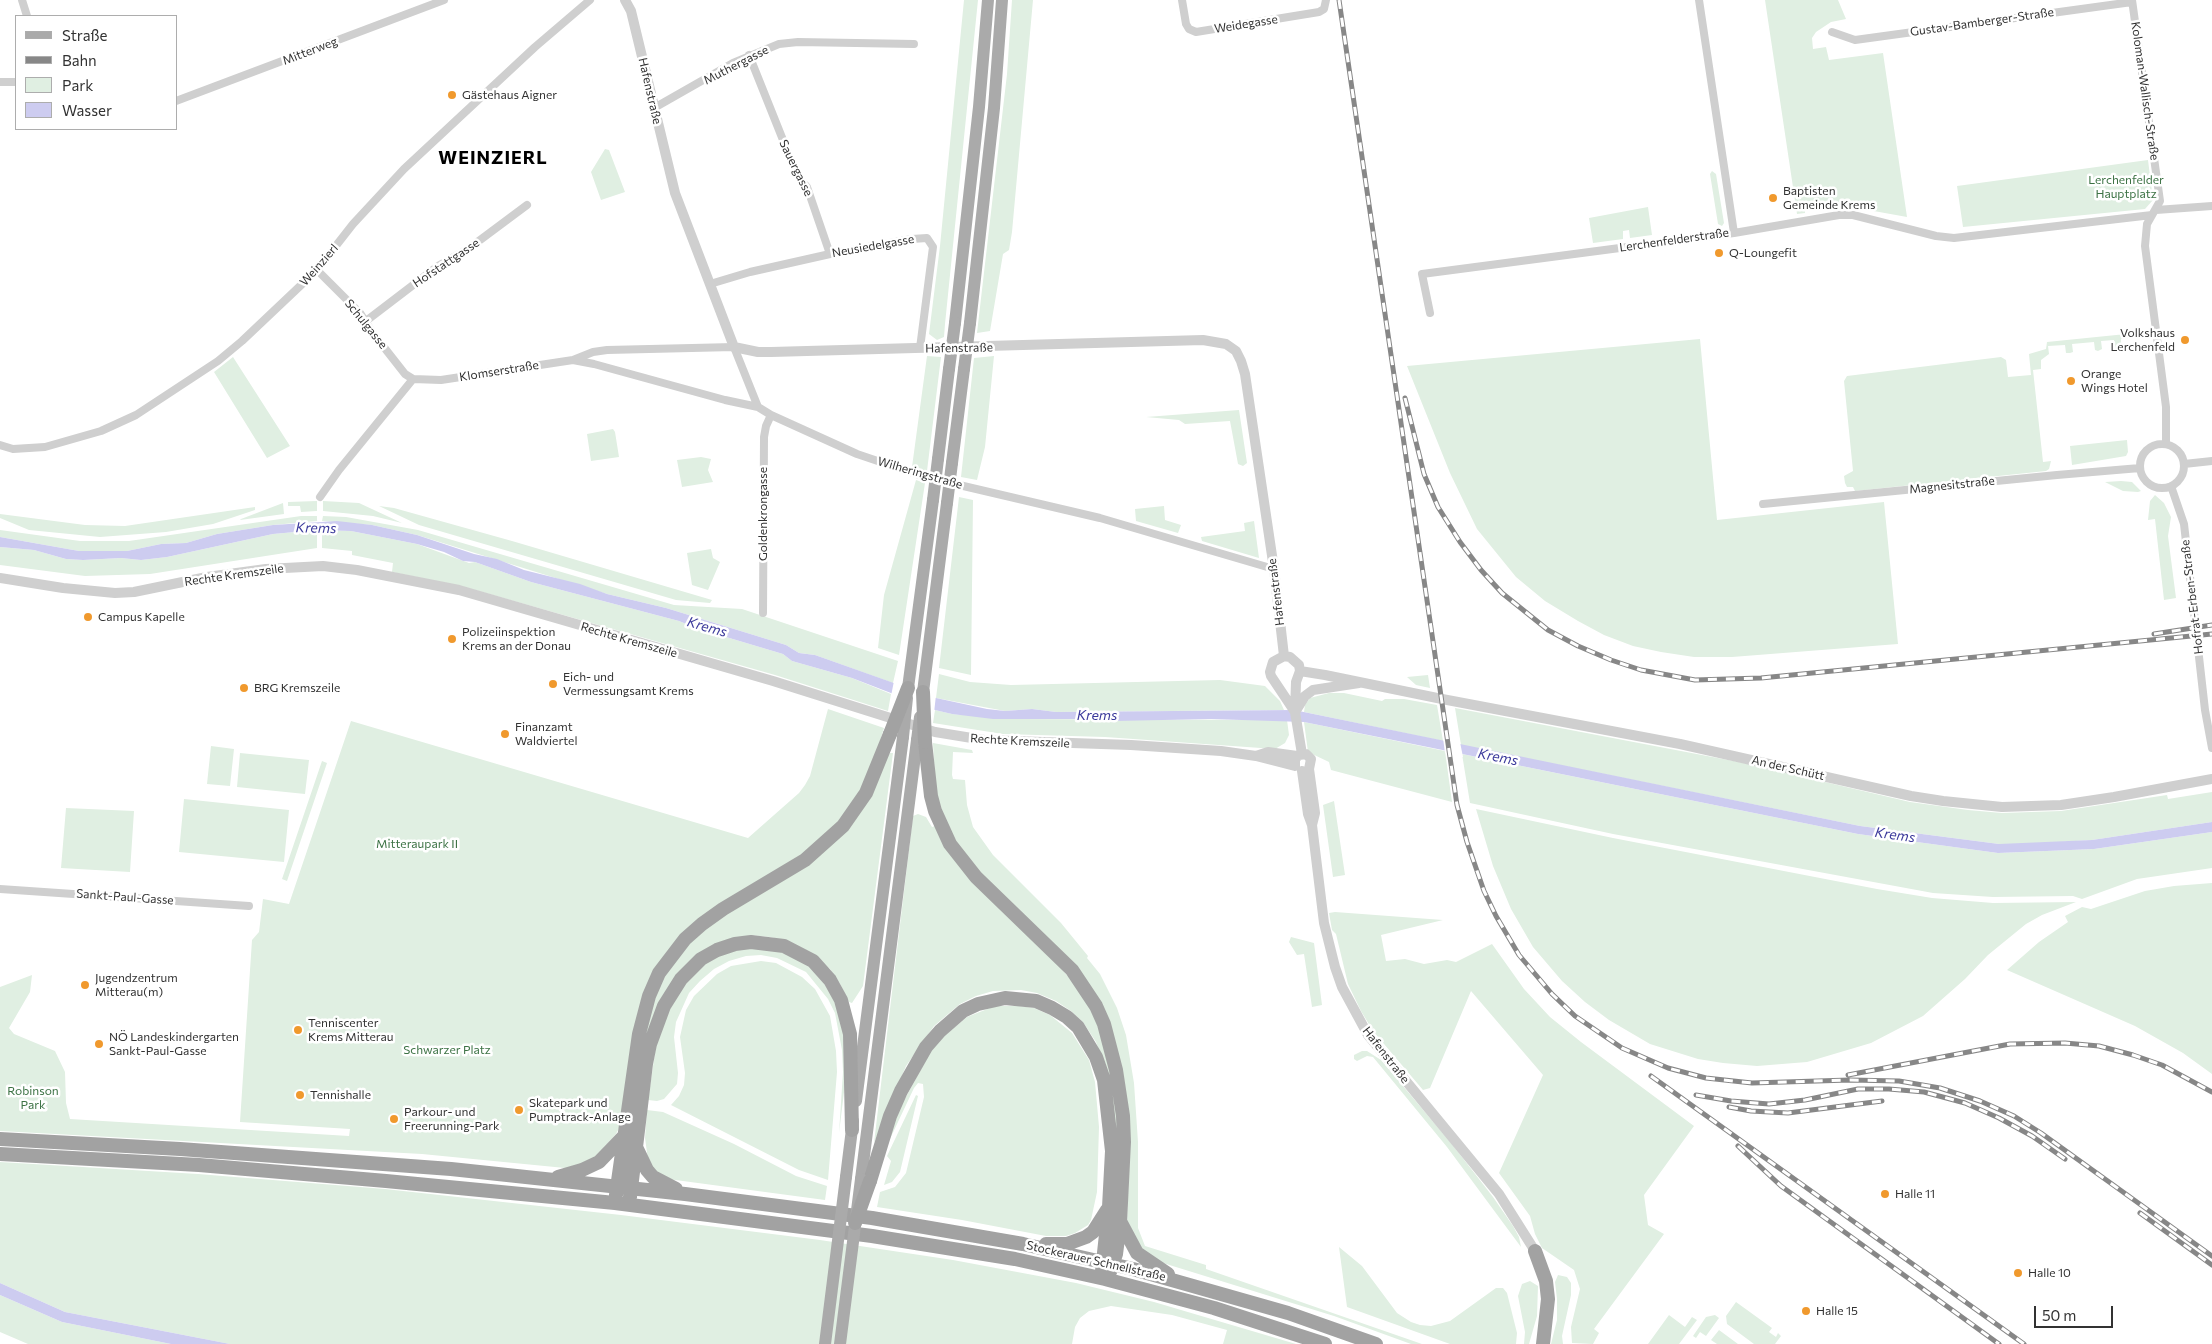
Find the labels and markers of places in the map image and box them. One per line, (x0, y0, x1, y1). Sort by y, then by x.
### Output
place label: Gästehaus Aigner (462, 88, 557, 102)
marker: Gästehaus Aigner (446, 89, 458, 101)
place label: Baptisten Gemeinde Krems (1783, 184, 1875, 212)
marker: Baptisten Gemeinde Krems (1767, 192, 1779, 204)
place label: Q-Loungefit (1729, 246, 1797, 260)
marker: Q-Loungefit (1713, 247, 1725, 259)
place label: Volkshaus Lerchenfeld (2110, 326, 2175, 354)
marker: Volkshaus Lerchenfeld (2179, 334, 2191, 346)
place label: Orange Wings Hotel (2081, 367, 2148, 395)
marker: Orange Wings Hotel (2065, 375, 2077, 387)
place label: Campus Kapelle (98, 610, 185, 624)
marker: Campus Kapelle (82, 611, 94, 623)
place label: Polizeiinspektion Krems an der Donau (462, 625, 571, 653)
marker: Polizeiinspektion Krems an der Donau (446, 633, 458, 645)
place label: Eich- und Vermessungsamt Krems (563, 670, 694, 698)
marker: Eich- und Vermessungsamt Krems (547, 678, 559, 690)
place label: BRG Kremszeile (254, 681, 340, 695)
marker: BRG Kremszeile (238, 682, 250, 694)
place label: Finanzamt Waldviertel (515, 720, 577, 748)
marker: Finanzamt Waldviertel (499, 728, 511, 740)
place label: Jugendzentrum Mitterau(m) (95, 971, 178, 999)
marker: Jugendzentrum Mitterau(m) (79, 979, 91, 991)
place label: Tenniscenter Krems Mitterau (308, 1016, 394, 1044)
marker: Tenniscenter Krems Mitterau (292, 1024, 304, 1036)
place label: NÖ Landeskindergarten Sankt-Paul-Gasse (109, 1030, 239, 1058)
marker: NÖ Landeskindergarten Sankt-Paul-Gasse (93, 1038, 105, 1050)
place label: Tennishalle (310, 1088, 371, 1102)
marker: Tennishalle (294, 1089, 306, 1101)
place label: Skatepark und Pumptrack-Anlage (529, 1096, 631, 1124)
marker: Skatepark und Pumptrack-Anlage (513, 1104, 525, 1116)
place label: Parkour- und Freerunning-Park (404, 1105, 500, 1133)
marker: Parkour- und Freerunning-Park (388, 1113, 400, 1125)
place label: Halle 11 (1895, 1187, 1935, 1201)
marker: Halle 11 (1879, 1188, 1891, 1200)
place label: Halle 10 (2028, 1266, 2071, 1280)
marker: Halle 10 (2012, 1267, 2024, 1279)
place label: Halle 15 (1816, 1304, 1858, 1318)
marker: Halle 15 (1800, 1305, 1812, 1317)

